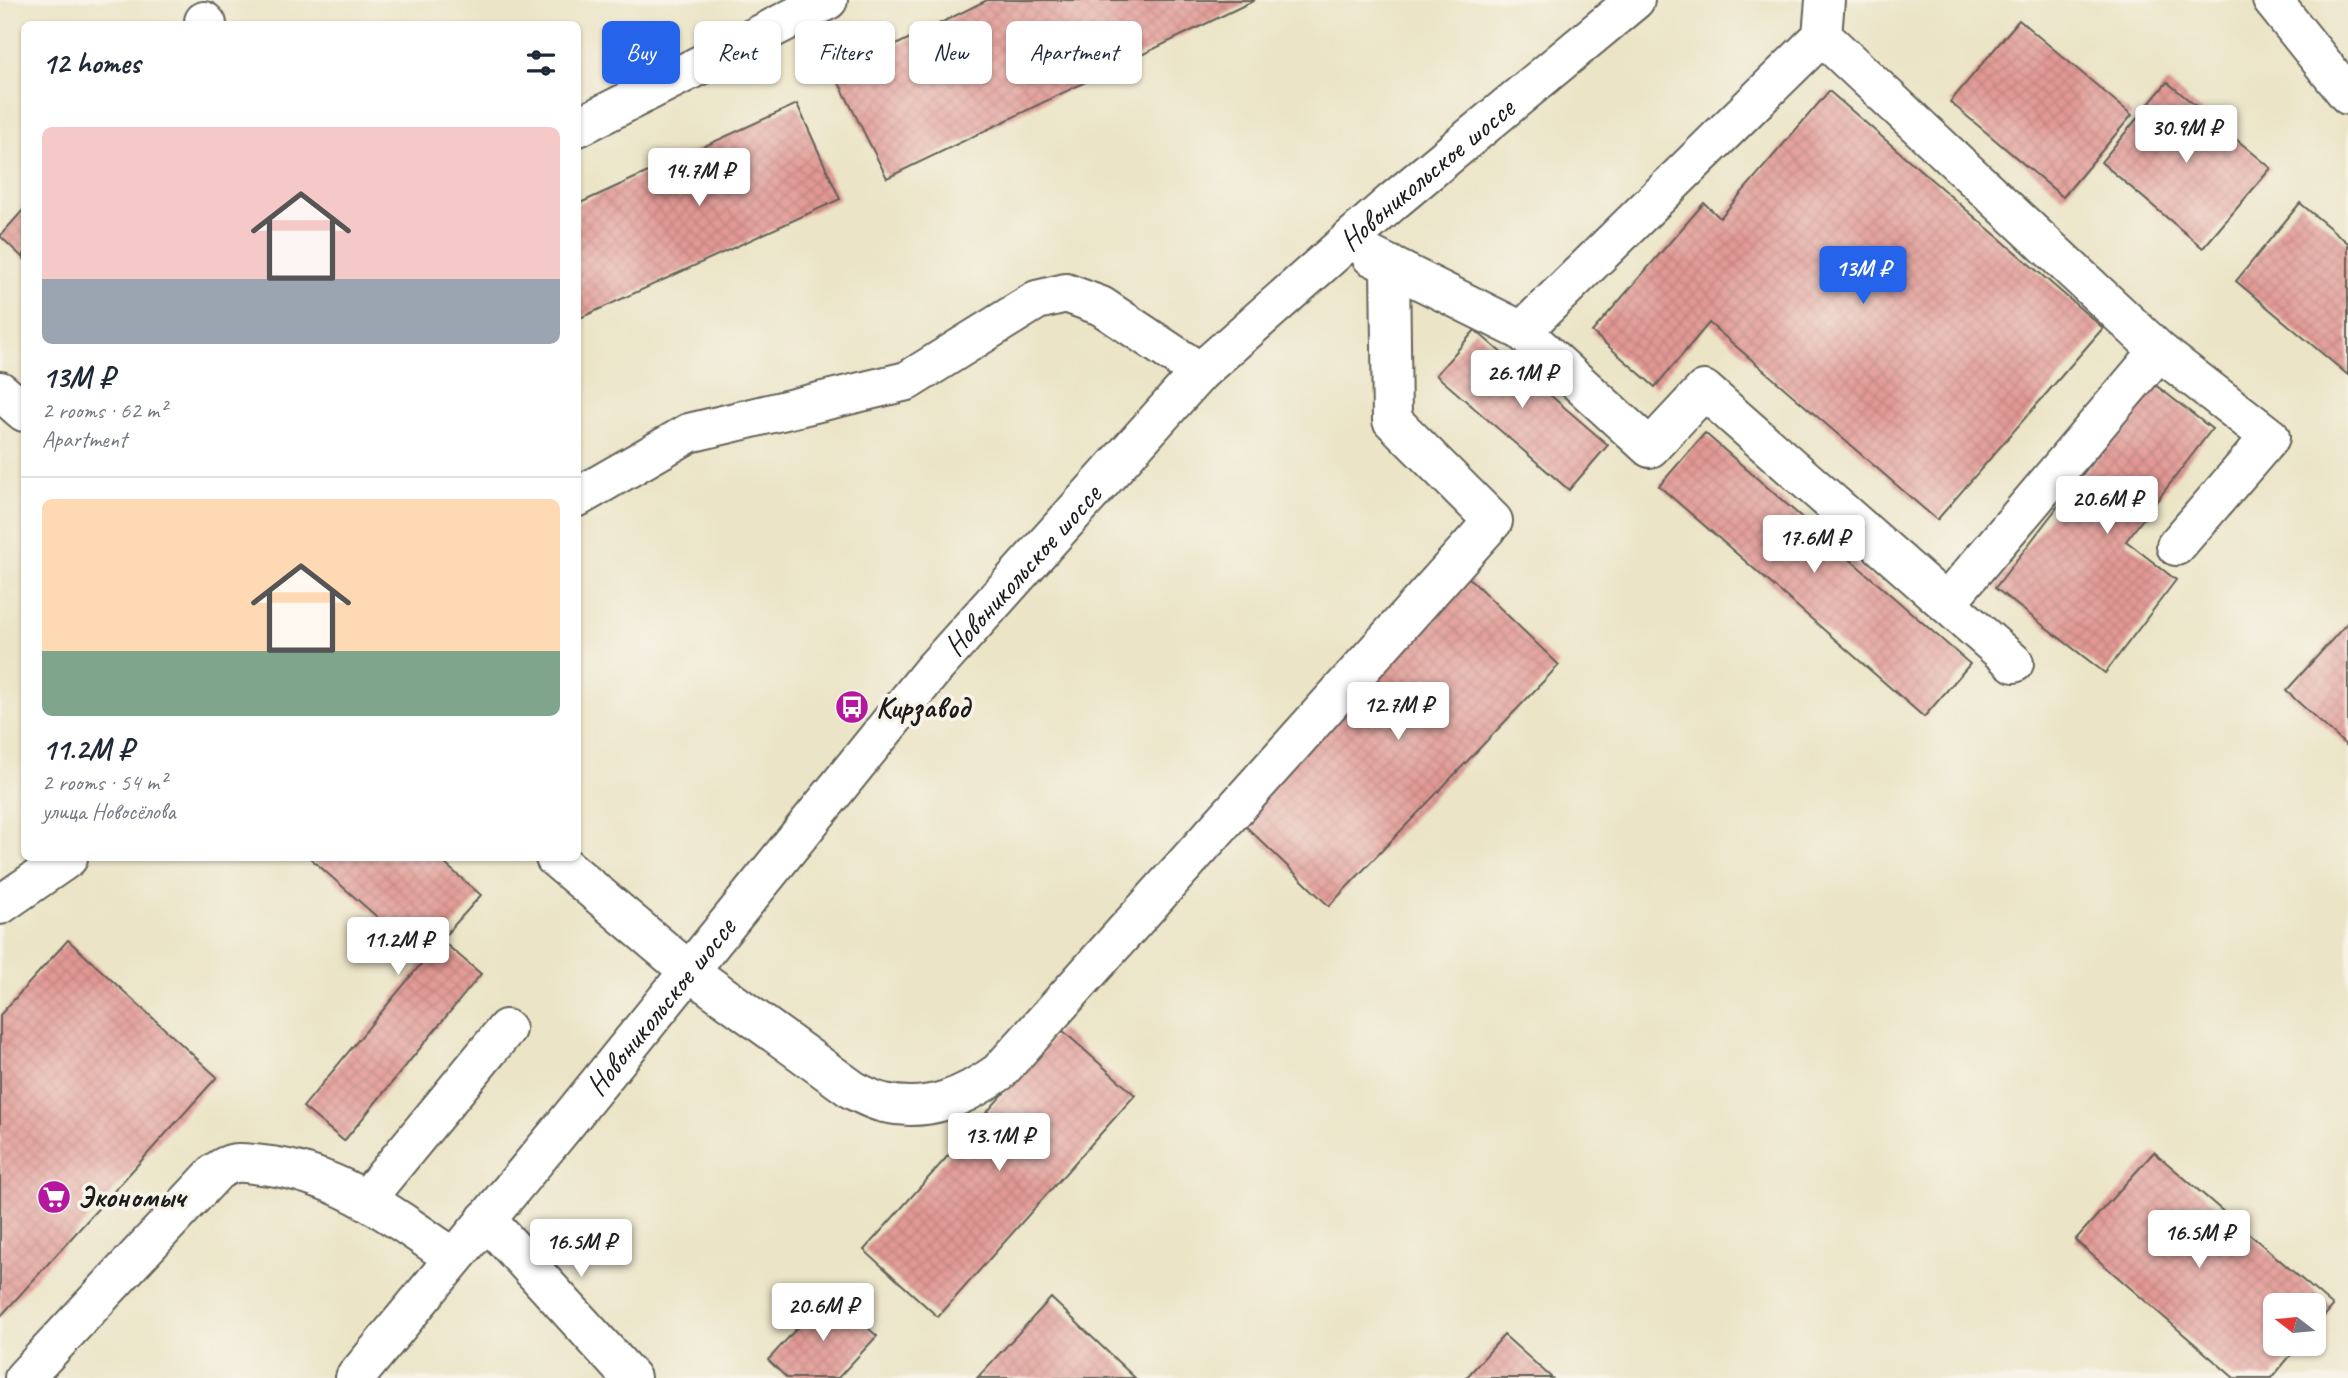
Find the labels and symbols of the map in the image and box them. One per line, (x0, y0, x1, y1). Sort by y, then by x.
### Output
street label: Новоникольское шоссе (1331, 88, 1524, 259)
pin: 30.9M ₽ (2121, 106, 2251, 165)
pin: 14.7M ₽ (634, 148, 764, 208)
pin: 13M ₽ (1814, 246, 1912, 306)
pin: 26.1M ₽ (1457, 350, 1587, 410)
street label: Новоникольское шоссе (936, 475, 1111, 664)
pin: 20.6M ₽ (2042, 476, 2172, 536)
pin: 17.6M ₽ (1749, 516, 1879, 575)
pin: 12.7M ₽ (1333, 682, 1463, 742)
bus stop icon: Кирзавод (833, 688, 871, 726)
place label: Кирзавод (876, 688, 973, 727)
street label: Новоникольское шоссе (577, 908, 745, 1103)
pin: 11.2M ₽ (333, 918, 463, 977)
pin: 13.1M ₽ (934, 1114, 1064, 1173)
supermarket icon: Экономыч (35, 1178, 73, 1216)
place label: Экономыч (78, 1178, 188, 1216)
pin: 16.5M ₽ (2134, 1210, 2264, 1270)
pin: 16.5M ₽ (516, 1220, 646, 1279)
pin: 20.6M ₽ (758, 1284, 888, 1343)
north arrow (2263, 1293, 2326, 1356)

